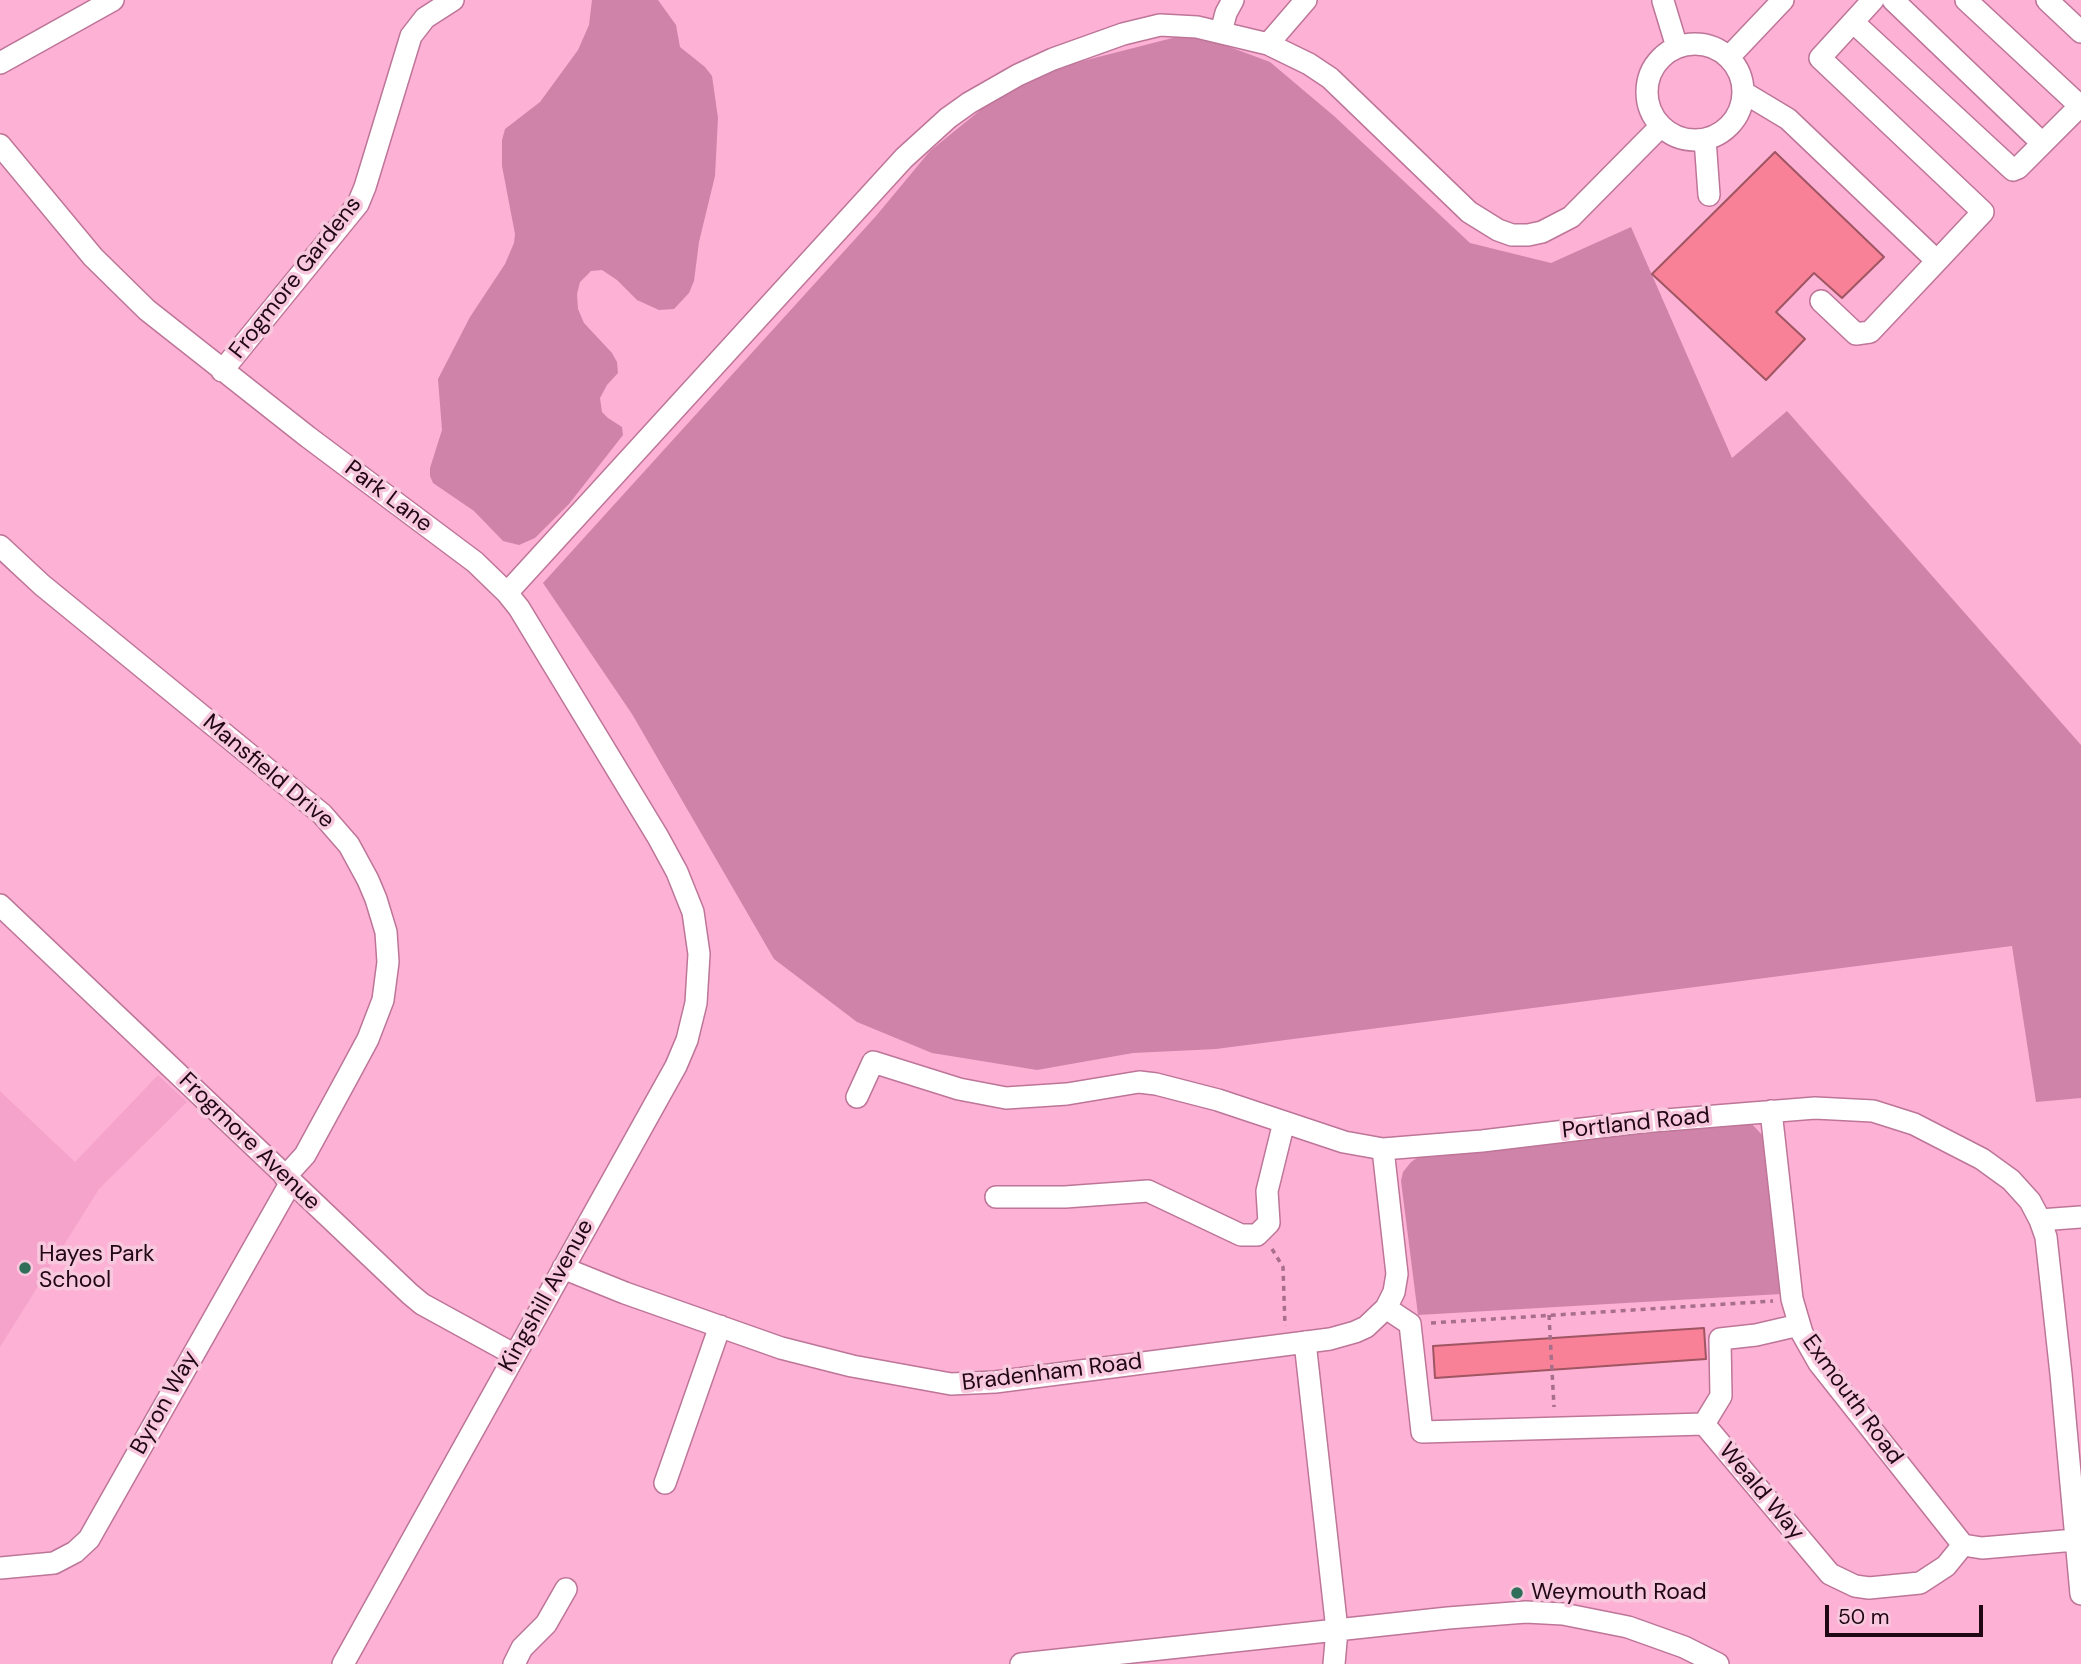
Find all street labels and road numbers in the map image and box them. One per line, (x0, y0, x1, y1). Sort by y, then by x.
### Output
street label: Frogmore Gardens (224, 191, 368, 365)
street label: Park Lane (339, 455, 437, 539)
street label: Mansfield Drive (197, 709, 339, 835)
street label: Frogmore Avenue (173, 1068, 325, 1216)
street label: Portland Road (1561, 1103, 1711, 1145)
street label: Kingshill Avenue (494, 1215, 600, 1377)
street label: Exmouth Road (1796, 1330, 1908, 1470)
street label: Byron Way (125, 1347, 205, 1459)
street label: Bradenham Road (960, 1348, 1144, 1398)
street label: Weald Way (1712, 1438, 1810, 1546)

